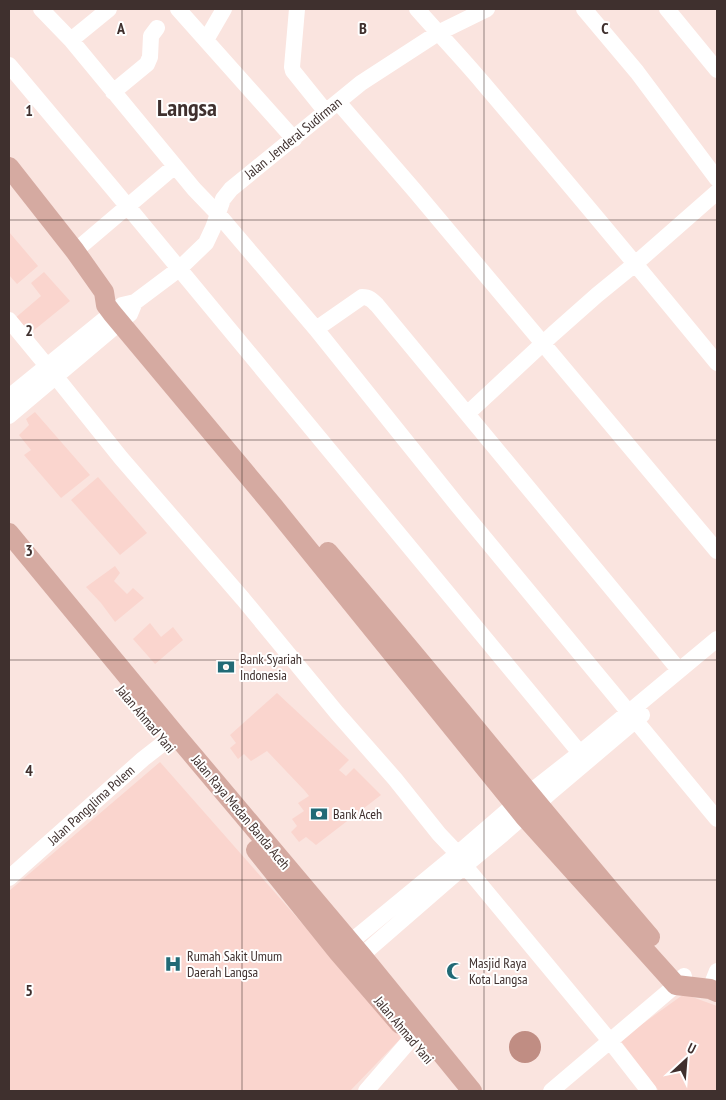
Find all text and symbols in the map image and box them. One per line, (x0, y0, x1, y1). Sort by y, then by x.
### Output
text: A (116, 18, 126, 38)
text: B (359, 18, 367, 38)
text: C (601, 18, 609, 38)
district label: Langsa (157, 92, 217, 123)
street label: Jalan . Jenderal Sudirman (240, 93, 345, 183)
text: 1 (25, 100, 33, 120)
text: 2 (25, 320, 33, 340)
text: 3 (25, 540, 33, 560)
place label: Bank Syariah Indonesia (240, 650, 302, 684)
bank icon: Bank Syariah Indonesia (216, 657, 236, 677)
street label: Jalan Ahmad Yani (112, 681, 180, 757)
street label: Jalan Raya Medan Banda Aceh (187, 750, 294, 873)
text: 4 (25, 760, 33, 780)
street label: Jalan Pangglima Polem (43, 761, 138, 849)
bank icon: Bank Aceh (309, 804, 329, 824)
place label: Bank Aceh (333, 805, 382, 823)
place label: Rumah Sakit Umum Daerah Langsa (187, 947, 282, 981)
hospital icon: Rumah Sakit Umum Daerah Langsa (163, 954, 183, 974)
place label: Masjid Raya Kota Langsa (469, 954, 528, 988)
mosque icon: Masjid Raya Kota Langsa (445, 961, 465, 981)
text: 5 (25, 980, 33, 1000)
street label: Jalan Ahmad Yani (370, 992, 438, 1068)
north arrow (661, 1035, 711, 1085)
text: U (685, 1039, 699, 1058)

